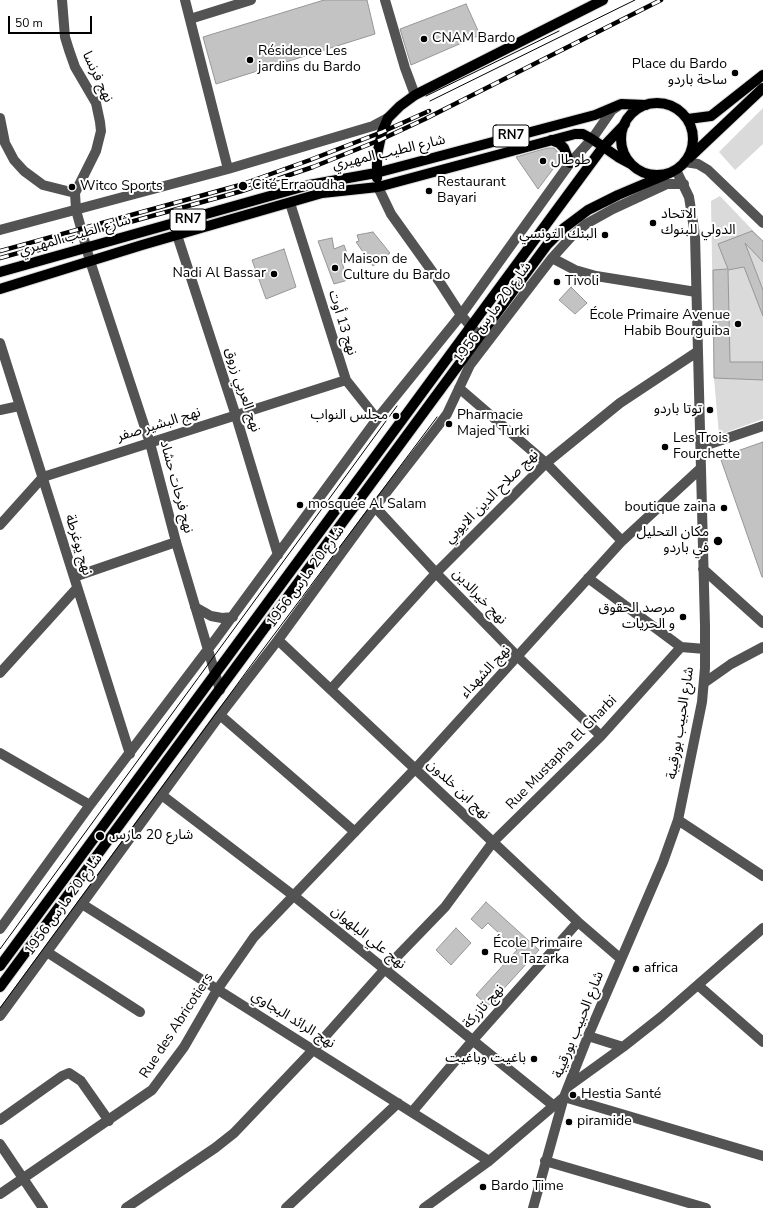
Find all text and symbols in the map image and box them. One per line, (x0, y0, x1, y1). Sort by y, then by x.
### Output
scale bar (10, 8, 94, 34)
text: 50 m (15, 15, 43, 31)
place label: CNAM Bardo (432, 31, 515, 47)
marker: CNAM Bardo (419, 34, 429, 44)
place label: Résidence Les jardins du Bardo (258, 44, 361, 76)
street label: نهج فرنسا (78, 49, 116, 105)
marker: Résidence Les jardins du Bardo (245, 55, 255, 65)
place label: Place du Bardo ساحة باردو (632, 57, 727, 90)
marker: Place du Bardo ساحة باردو (730, 68, 740, 78)
road number: RN7 (493, 125, 529, 147)
street label: شارع الطيب المهيري (331, 132, 447, 174)
place label: طوطال (551, 153, 590, 169)
marker: طوطال (538, 156, 548, 166)
place label: Restaurant Bayari (437, 175, 506, 208)
place label: Cité Erraoudha (252, 178, 345, 194)
place label: Witco Sports (80, 179, 163, 195)
marker: Cité Erraoudha (237, 180, 249, 192)
marker: Witco Sports (67, 182, 77, 192)
marker: Restaurant Bayari (424, 186, 434, 196)
place label: الاتحاد الدولي للبنوك (661, 207, 736, 240)
road number: RN7 (170, 209, 206, 231)
street label: شارع الطيب المهيري (17, 212, 133, 260)
marker: الاتحاد الدولي للبنوك (648, 218, 658, 228)
place label: البنك التونسي (519, 227, 597, 243)
marker: البنك التونسي (600, 230, 610, 240)
place label: Maison de Culture du Bardo (343, 252, 450, 284)
street label: شارع 20 مارس 1956 (450, 259, 536, 367)
marker: Maison de Culture du Bardo (330, 263, 340, 273)
place label: Nadi Al Bassar (172, 266, 266, 282)
marker: Nadi Al Bassar (269, 269, 279, 279)
place label: Tivoli (565, 274, 599, 290)
marker: Tivoli (552, 277, 562, 287)
street label: نهج 13 أوت (324, 288, 360, 358)
place label: École Primaire Avenue Habib Bourguiba (589, 308, 730, 340)
marker: École Primaire Avenue Habib Bourguiba (733, 319, 743, 329)
street label: نهج العربي زروق (220, 346, 264, 434)
place label: توتا باردو (654, 402, 702, 418)
street label: نهج البشير صفر (115, 404, 203, 446)
marker: توتا باردو (705, 405, 715, 415)
place label: مجلس النواب (311, 408, 388, 424)
place label: Pharmacie Majed Turki (457, 408, 529, 440)
marker: مجلس النواب (391, 411, 401, 421)
marker: Pharmacie Majed Turki (444, 419, 454, 429)
place label: Les Trois Fourchette (673, 431, 740, 464)
street label: نهج فرحات حشاد (156, 439, 196, 535)
marker: Les Trois Fourchette (660, 442, 670, 452)
street label: نهج صلاح الدين الايوبي (442, 447, 542, 547)
place label: mosquée Al Salam (308, 497, 427, 513)
marker: mosquée Al Salam (295, 500, 305, 510)
place label: boutique zaina (625, 500, 716, 516)
marker: boutique zaina (719, 503, 729, 513)
street label: نهج يوغرطة (61, 513, 95, 577)
street label: شارع 20 مارس 1956 (263, 523, 349, 631)
place label: مكان التحليل في باردو (637, 525, 709, 558)
marker: مكان التحليل في باردو (712, 535, 724, 547)
street label: نهج خيرالدين (448, 566, 510, 628)
place label: مرصد الحقوق و الحريات (599, 601, 675, 634)
marker: مرصد الحقوق و الحريات (678, 612, 688, 622)
street label: نهج الشهداء (457, 642, 515, 702)
street label: شارع الحبيب بورقيبة (664, 665, 698, 781)
street label: Rue Mustapha El Gharbi (503, 692, 621, 814)
street label: نهج ابن خلدون (423, 757, 493, 823)
place label: شارع 20 مارس (109, 828, 193, 844)
marker: شارع 20 مارس (94, 830, 106, 842)
street label: شارع 20 مارس 1956 (21, 851, 107, 959)
street label: نهج علي البلهوان (327, 903, 409, 973)
place label: École Primaire Rue Tazarka (493, 936, 582, 968)
marker: École Primaire Rue Tazarka (480, 947, 490, 957)
place label: africa (644, 961, 678, 977)
marker: africa (631, 964, 641, 974)
street label: شارع الحبيب بورقيبة (550, 969, 608, 1081)
street label: Rue des Abricotiers (137, 970, 217, 1082)
street label: نهج تازركة (460, 981, 508, 1033)
street label: نهج الرائد البجاوي (248, 988, 338, 1052)
place label: باغيت وباغيت (445, 1051, 526, 1067)
marker: باغيت وباغيت (529, 1054, 539, 1064)
place label: Hestia Santé (581, 1087, 661, 1103)
marker: Hestia Santé (568, 1090, 578, 1100)
place label: piramide (577, 1114, 632, 1130)
marker: piramide (564, 1117, 574, 1127)
place label: Bardo Time (491, 1179, 563, 1195)
marker: Bardo Time (478, 1182, 488, 1192)

